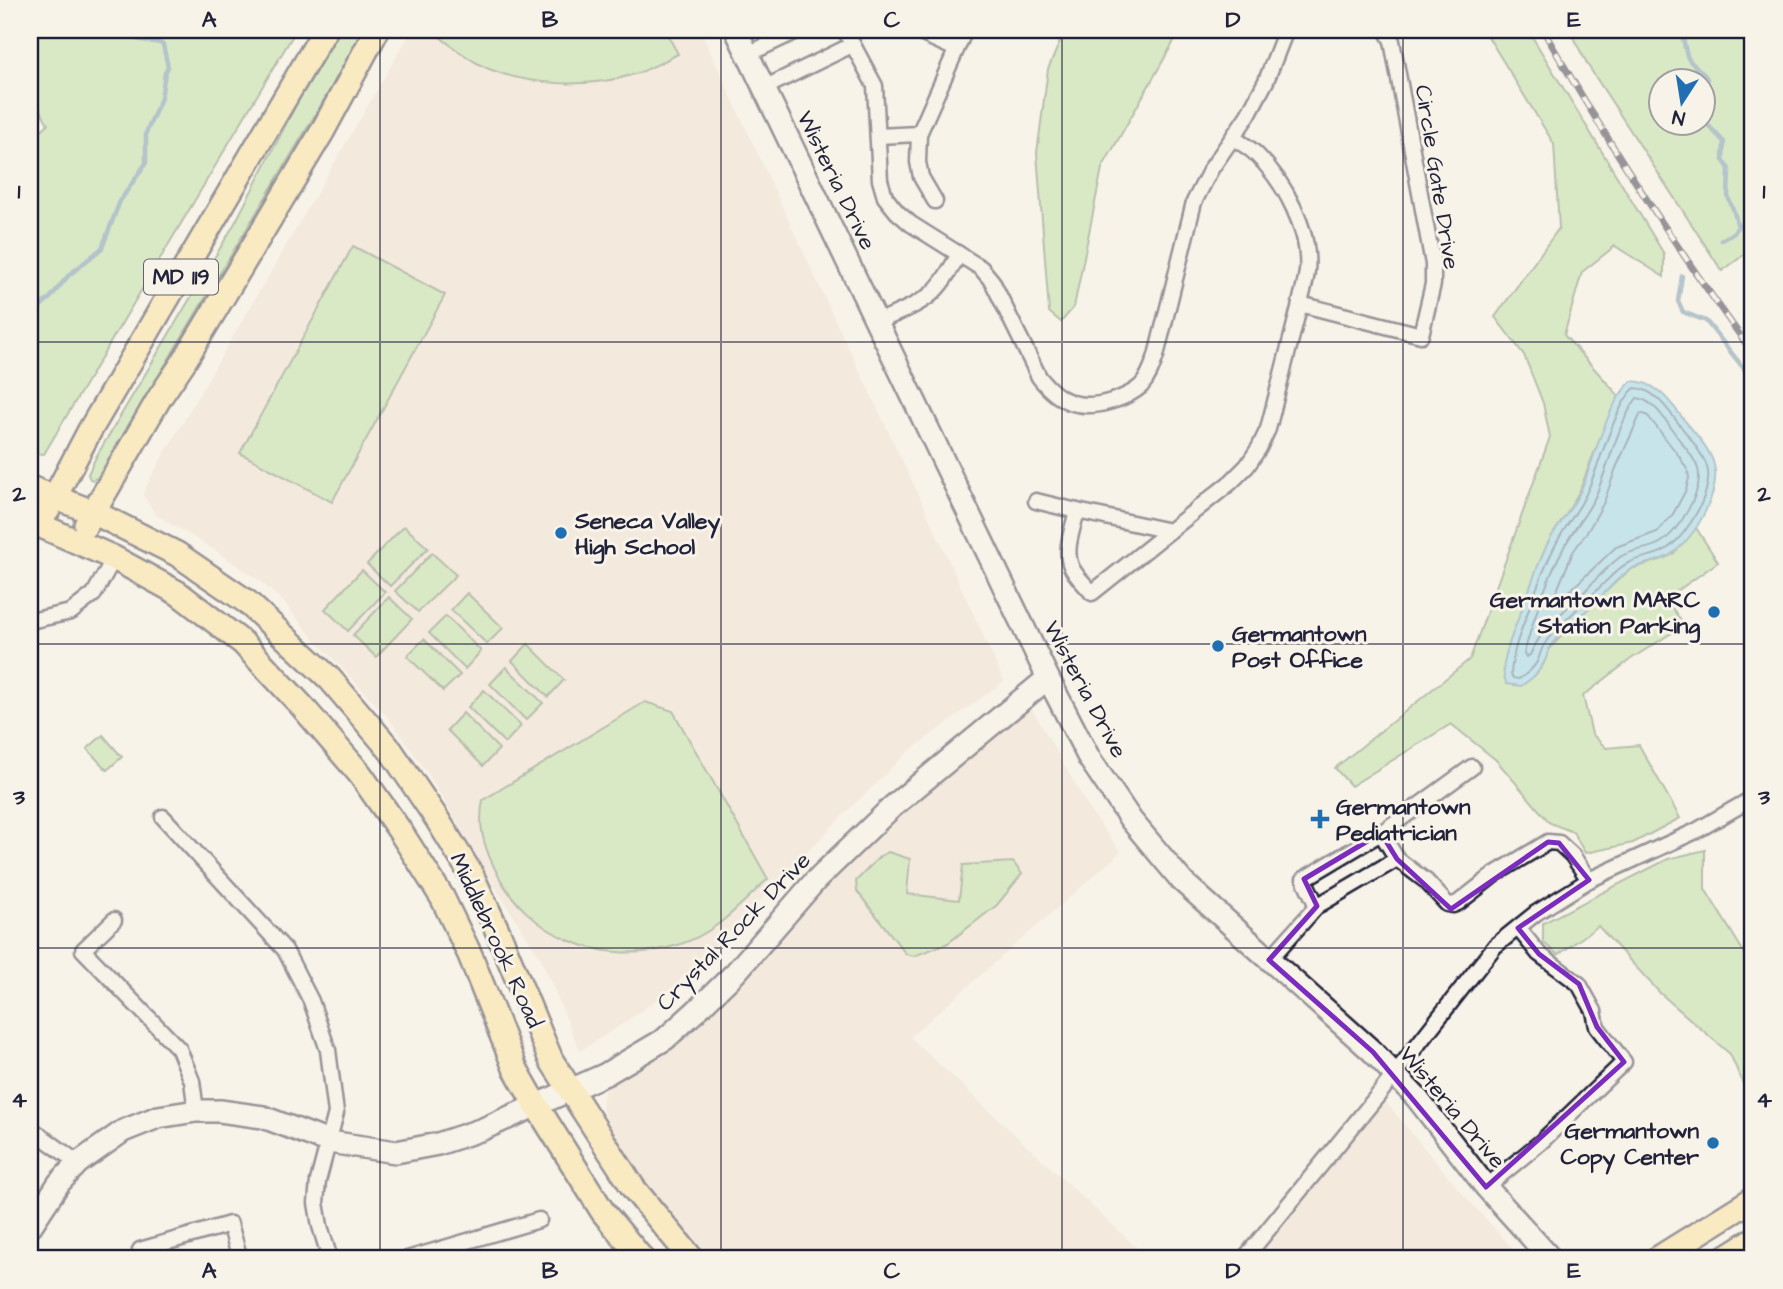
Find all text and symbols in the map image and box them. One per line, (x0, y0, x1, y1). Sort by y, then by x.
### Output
text: A (202, 4, 217, 36)
text: B (542, 4, 559, 36)
text: C (884, 4, 901, 36)
text: D (1226, 4, 1241, 36)
text: E (1567, 4, 1581, 36)
north arrow (1646, 66, 1716, 136)
street label: Circle Gate Drive (1407, 83, 1467, 272)
text: N (1670, 103, 1687, 132)
street label: Wisteria Drive (789, 106, 884, 255)
text: 1 (18, 175, 21, 207)
text: 1 (1763, 175, 1766, 207)
road number: MD 119 (144, 260, 218, 294)
text: 2 (11, 478, 26, 510)
text: 2 (1756, 478, 1771, 510)
place label: Seneca Valley High School (574, 505, 720, 564)
marker: Seneca Valley High School (553, 525, 569, 541)
place label: Germantown MARC Station Parking (1490, 584, 1701, 643)
marker: Germantown MARC Station Parking (1706, 604, 1722, 620)
street label: Wisteria Drive (1036, 615, 1135, 764)
place label: Germantown Post Office (1232, 618, 1367, 676)
marker: Germantown Post Office (1210, 638, 1226, 654)
text: 3 (12, 781, 25, 813)
text: 3 (1757, 781, 1770, 813)
place label: Germantown Pediatrician (1336, 791, 1471, 849)
marker: Germantown Pediatrician (1310, 809, 1330, 829)
street label: Crystal Rock Drive (649, 845, 819, 1019)
street label: Middlebrook Road (441, 848, 551, 1033)
street label: Wisteria Drive (1391, 1040, 1513, 1176)
text: 4 (11, 1084, 27, 1116)
text: 4 (1756, 1084, 1772, 1116)
place label: Germantown Copy Center (1560, 1115, 1699, 1175)
marker: Germantown Copy Center (1705, 1135, 1721, 1151)
text: A (202, 1255, 217, 1287)
text: B (542, 1255, 559, 1287)
text: C (884, 1255, 901, 1287)
text: D (1226, 1255, 1241, 1287)
text: E (1567, 1255, 1581, 1287)

